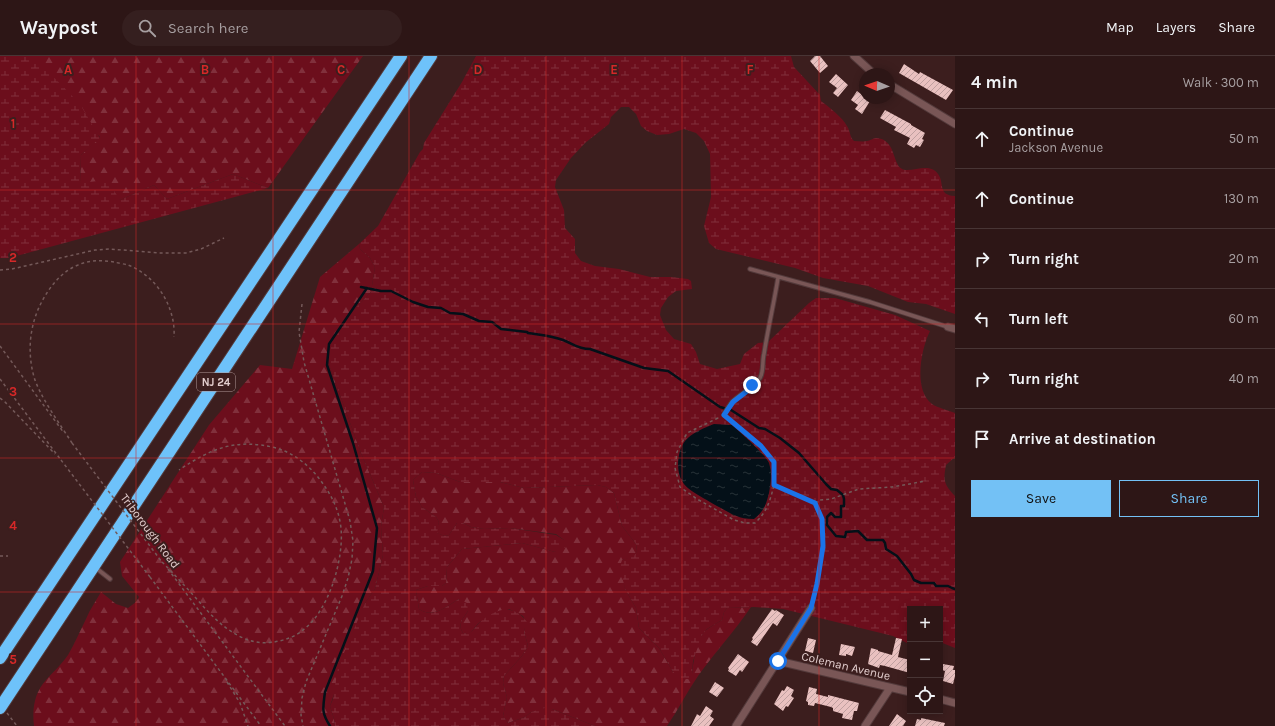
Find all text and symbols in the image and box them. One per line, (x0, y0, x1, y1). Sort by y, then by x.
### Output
search box (122, 10, 402, 46)
text: Waypost (20, 17, 98, 39)
icon: search (136, 17, 158, 39)
text: Search here (168, 19, 248, 37)
text: Map (1106, 19, 1134, 36)
text: Layers (1156, 19, 1196, 36)
text: Share (1218, 19, 1255, 36)
text: A (64, 62, 72, 77)
text: B (201, 62, 209, 77)
text: C (337, 62, 345, 77)
text: D (474, 62, 483, 77)
text: E (610, 62, 618, 77)
text: F (746, 62, 754, 77)
north arrow (859, 68, 895, 104)
text: 4 min (971, 72, 1018, 92)
text: Walk · 300 m (1183, 75, 1259, 90)
text: 1 (11, 116, 15, 131)
text: Continue (1009, 122, 1074, 140)
icon: ahead (971, 128, 993, 150)
text: 50 m (1229, 131, 1259, 146)
text: Jackson Avenue (1009, 140, 1103, 155)
icon: ahead (971, 188, 993, 210)
text: Continue (1009, 190, 1074, 208)
text: 130 m (1224, 191, 1259, 206)
icon: right (971, 248, 993, 270)
text: 2 (9, 250, 17, 265)
text: Turn right (1009, 250, 1079, 268)
text: 20 m (1229, 251, 1259, 266)
icon: left (971, 308, 993, 330)
text: Turn left (1009, 310, 1068, 328)
text: 60 m (1229, 311, 1259, 326)
icon: right (971, 368, 993, 390)
text: Turn right (1009, 370, 1079, 388)
text: 40 m (1229, 371, 1259, 386)
road number: NJ 24 (197, 373, 235, 391)
route end (743, 376, 761, 394)
text: 3 (9, 384, 17, 399)
icon: arrive (971, 428, 993, 450)
text: Arrive at destination (1009, 430, 1156, 448)
button: Save (971, 480, 1111, 517)
button: Share (1119, 480, 1259, 517)
street label: Triborough Road (118, 491, 182, 571)
text: 4 (9, 518, 17, 533)
map controls (907, 606, 943, 714)
button: + (907, 606, 943, 642)
button: − (907, 642, 943, 678)
street label: Coleman Avenue (800, 649, 892, 683)
text: 5 (9, 652, 17, 667)
route start (769, 652, 787, 670)
button: locate (907, 678, 943, 714)

